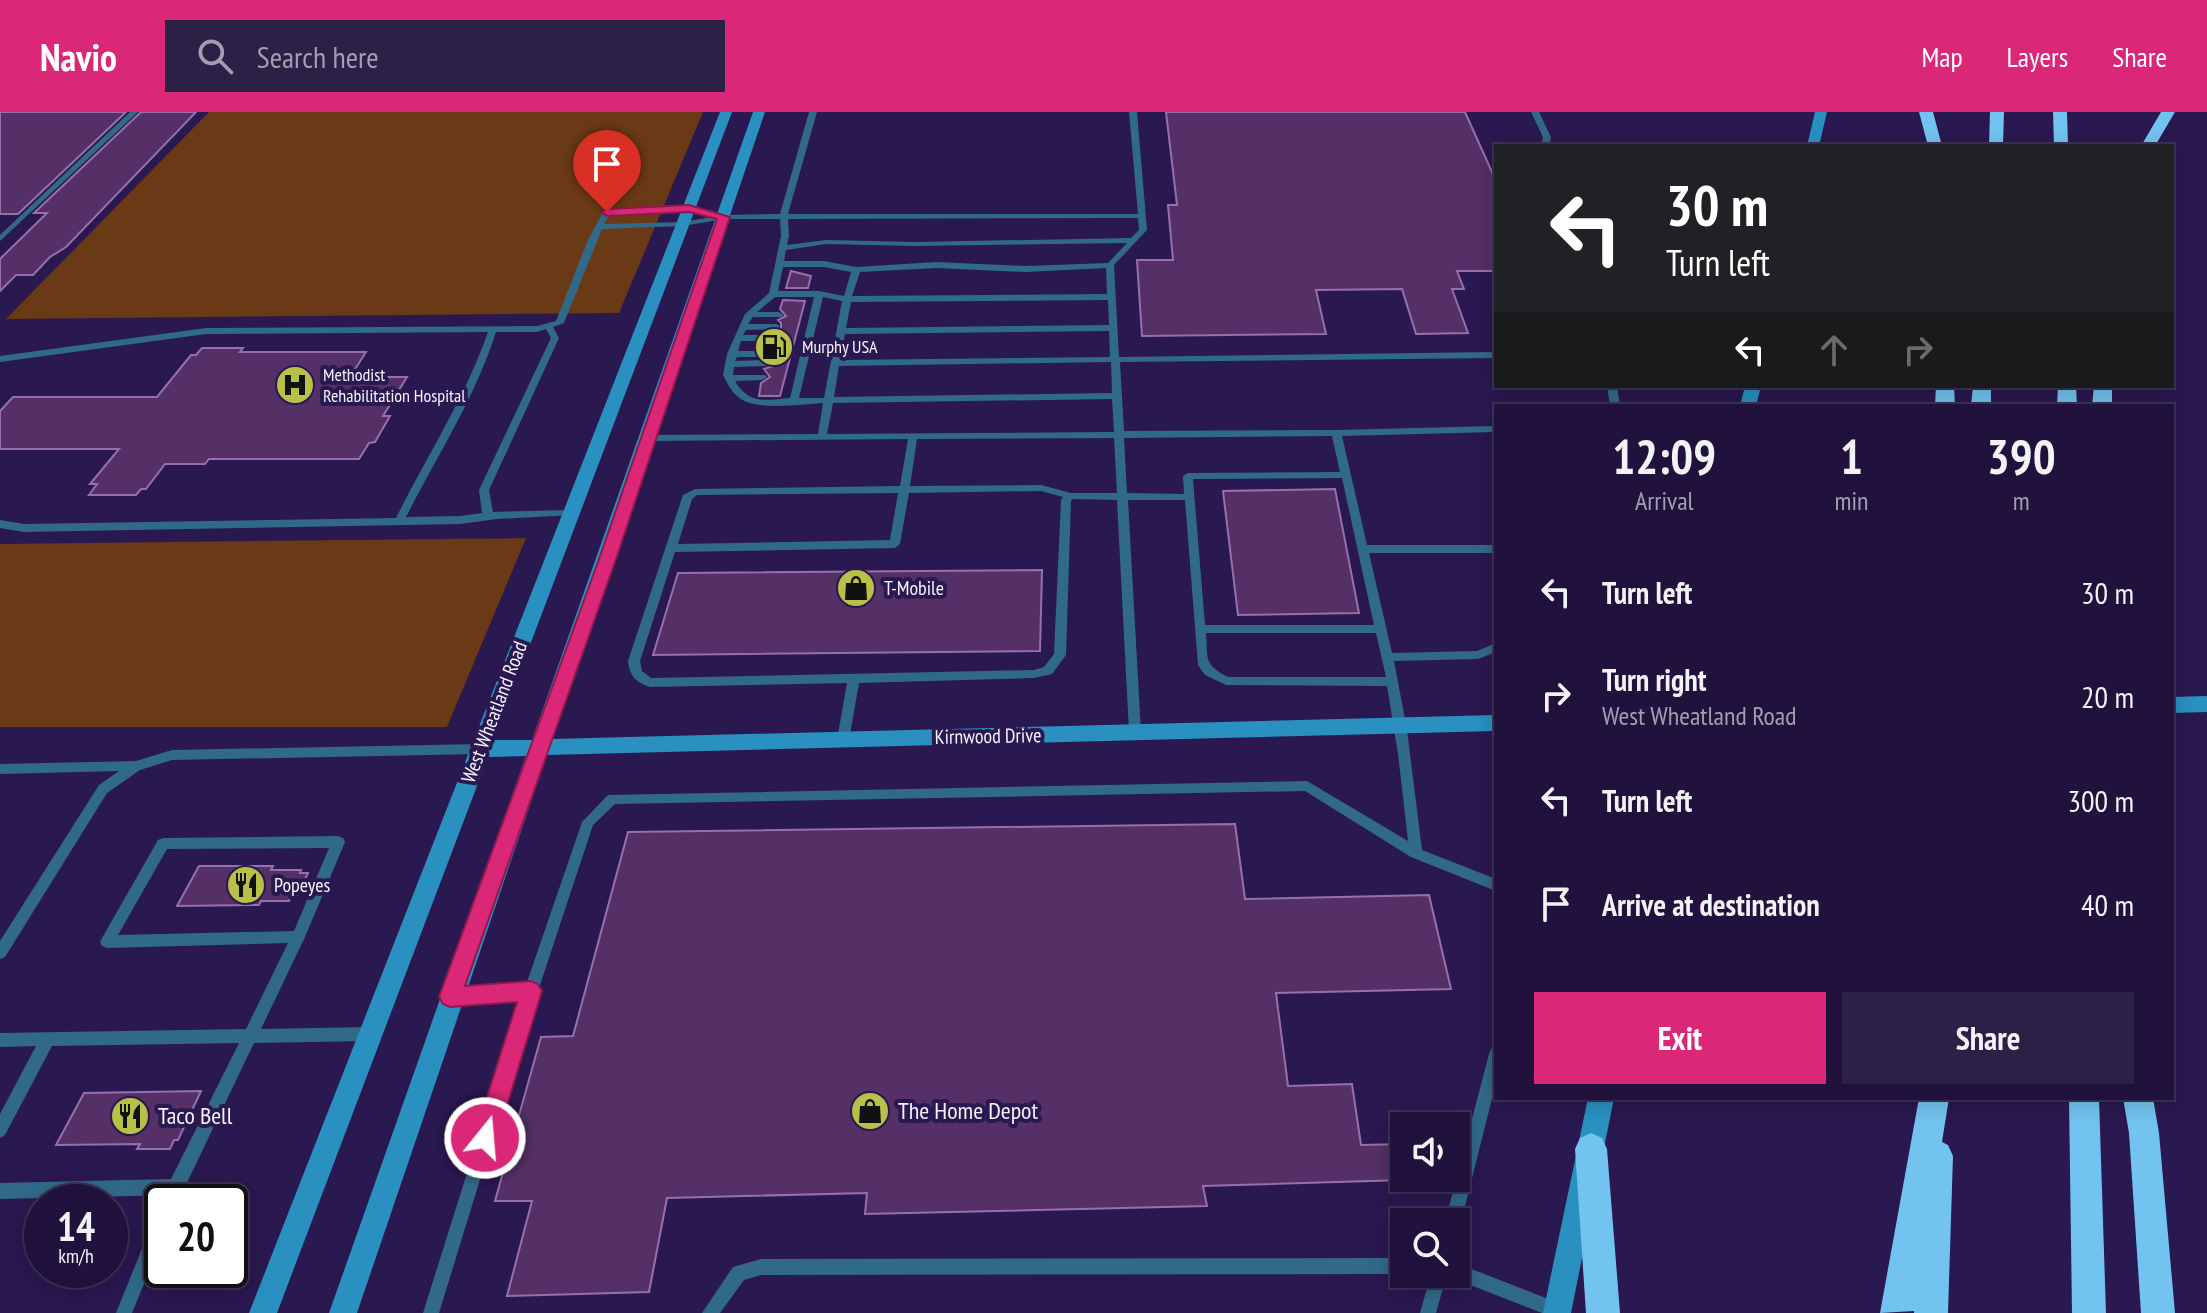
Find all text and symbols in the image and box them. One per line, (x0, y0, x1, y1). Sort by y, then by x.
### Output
search box (165, 20, 725, 92)
text: Navio (40, 32, 117, 81)
icon: search (193, 34, 237, 78)
text: Search here (257, 37, 379, 76)
text: Map (1921, 38, 1963, 75)
text: Layers (2007, 38, 2068, 75)
text: Share (2112, 38, 2167, 75)
pin (573, 130, 641, 212)
icon: arrive (585, 142, 629, 186)
text: 30 m (1666, 169, 1768, 241)
icon: left (1534, 176, 1638, 280)
text: Turn left (1666, 239, 1770, 286)
fuel station icon: Murphy USA (753, 326, 795, 368)
icon: left (1728, 328, 1772, 372)
icon: ahead (1812, 328, 1856, 372)
icon: right (1896, 328, 1940, 372)
place label: Murphy USA (802, 335, 878, 358)
place label: Methodist Rehabilitation Hospital (323, 363, 466, 407)
hospital icon: Methodist Rehabilitation Hospital (274, 364, 316, 406)
text: 12:09 (1612, 425, 1716, 487)
text: 1 (1840, 425, 1863, 487)
text: 390 (1987, 425, 2056, 487)
text: Arrival (1635, 484, 1694, 517)
text: min (1834, 484, 1868, 517)
text: m (2013, 484, 2030, 517)
shop icon: T-Mobile (835, 567, 877, 609)
icon: left (1534, 570, 1578, 614)
text: Turn left (1602, 573, 1692, 612)
text: 30 m (2081, 573, 2134, 612)
place label: T-Mobile (884, 575, 944, 601)
street label: West Wheatland Road (455, 637, 533, 787)
text: Turn right (1602, 660, 1706, 699)
icon: right (1534, 674, 1578, 718)
text: 20 m (2081, 677, 2134, 716)
text: West Wheatland Road (1602, 699, 1797, 732)
street label: Kirnwood Drive (934, 722, 1042, 750)
icon: left (1534, 778, 1578, 822)
text: Turn left (1602, 781, 1692, 820)
text: 300 m (2068, 781, 2134, 820)
restaurant icon: Popeyes (225, 864, 267, 906)
place label: Popeyes (274, 872, 330, 898)
icon: arrive (1534, 882, 1578, 926)
text: Arrive at destination (1602, 885, 1820, 924)
text: 40 m (2081, 885, 2134, 924)
button: Exit (1534, 992, 1826, 1084)
button: Share (1842, 992, 2134, 1084)
shop icon: The Home Depot (849, 1090, 891, 1132)
restaurant icon: Taco Bell (109, 1095, 151, 1137)
place label: The Home Depot (898, 1095, 1038, 1126)
position arrow (443, 1096, 527, 1180)
place label: Taco Bell (158, 1100, 233, 1131)
map controls (1390, 1112, 1470, 1288)
button: sound (1390, 1112, 1470, 1192)
speed limit sign: 20 (144, 1184, 248, 1288)
text: 14 (57, 1200, 95, 1252)
button: search (1390, 1208, 1470, 1288)
text: km/h (58, 1243, 94, 1269)

